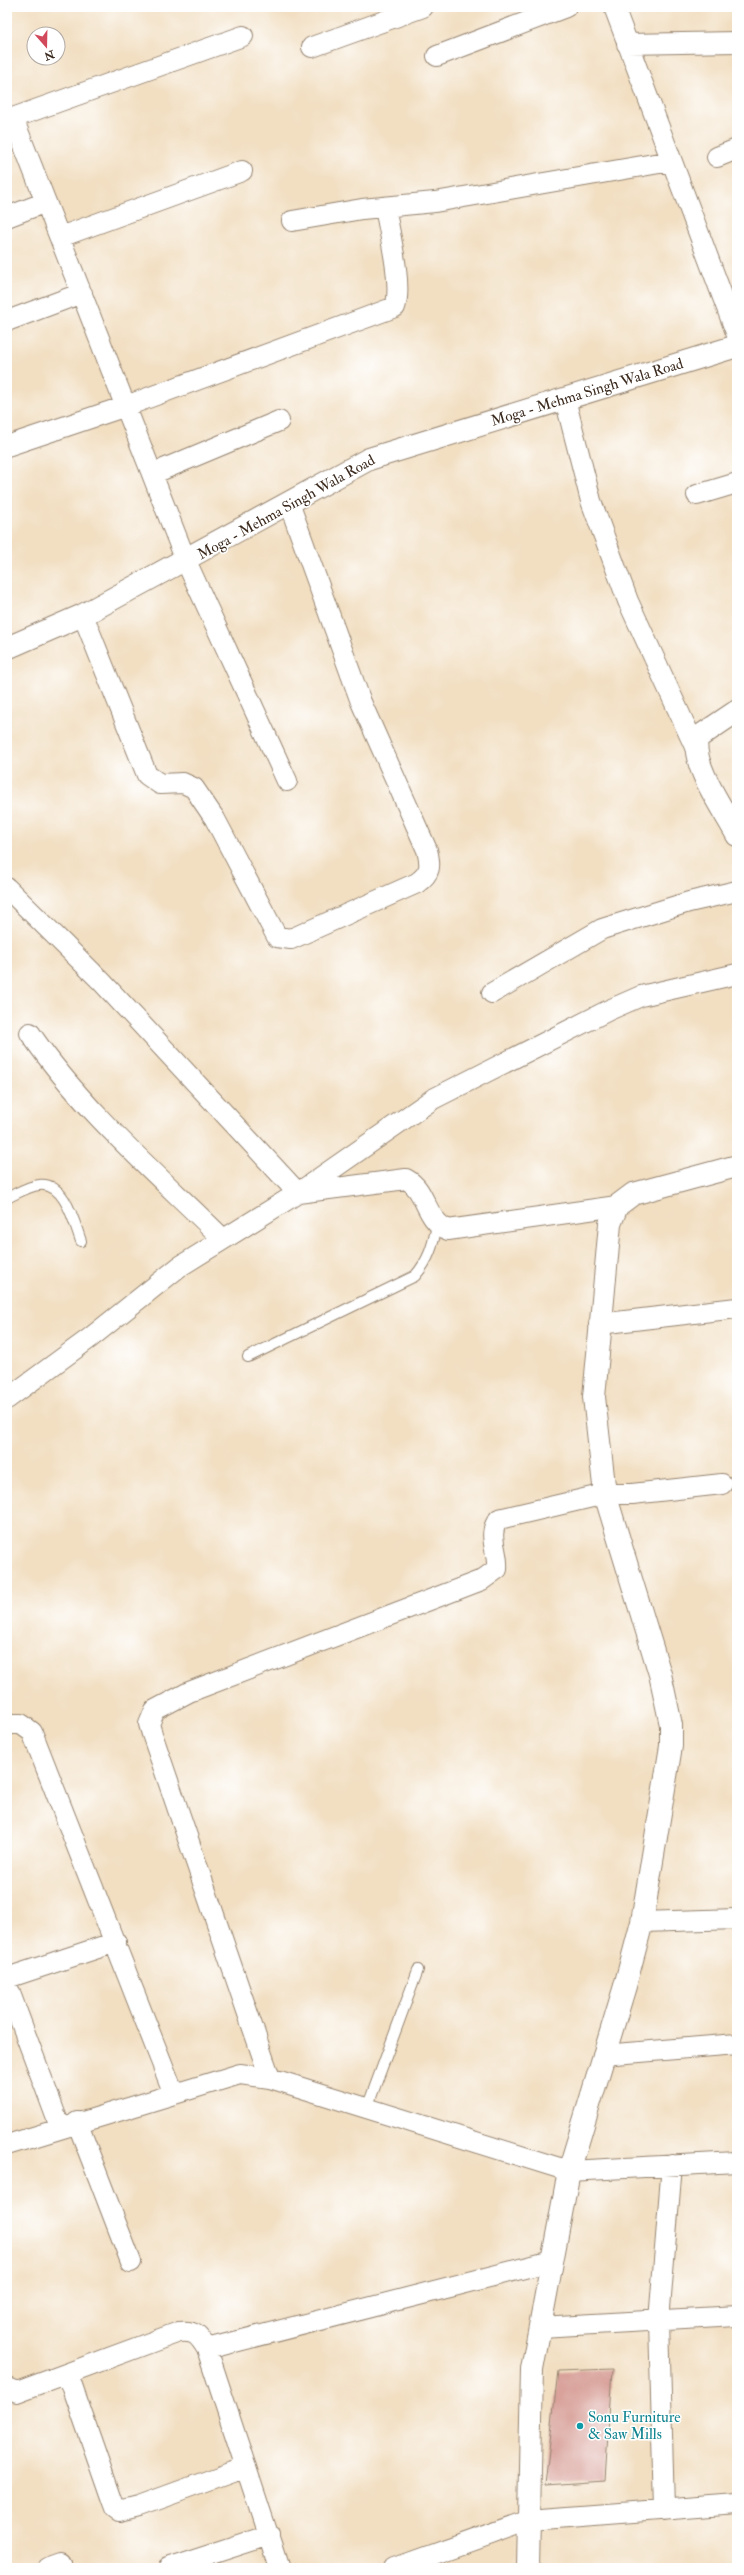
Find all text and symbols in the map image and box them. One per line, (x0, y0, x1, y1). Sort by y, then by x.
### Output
north arrow (26, 26, 66, 66)
text: N (41, 47, 57, 63)
street label: Moga - Mehma Singh Wala Road (489, 354, 686, 431)
street label: Moga - Mehma Singh Wala Road (194, 450, 379, 564)
place label: Sonu Furniture & Saw Mills (588, 2408, 681, 2444)
marker: Sonu Furniture & Saw Mills (575, 2421, 585, 2431)

